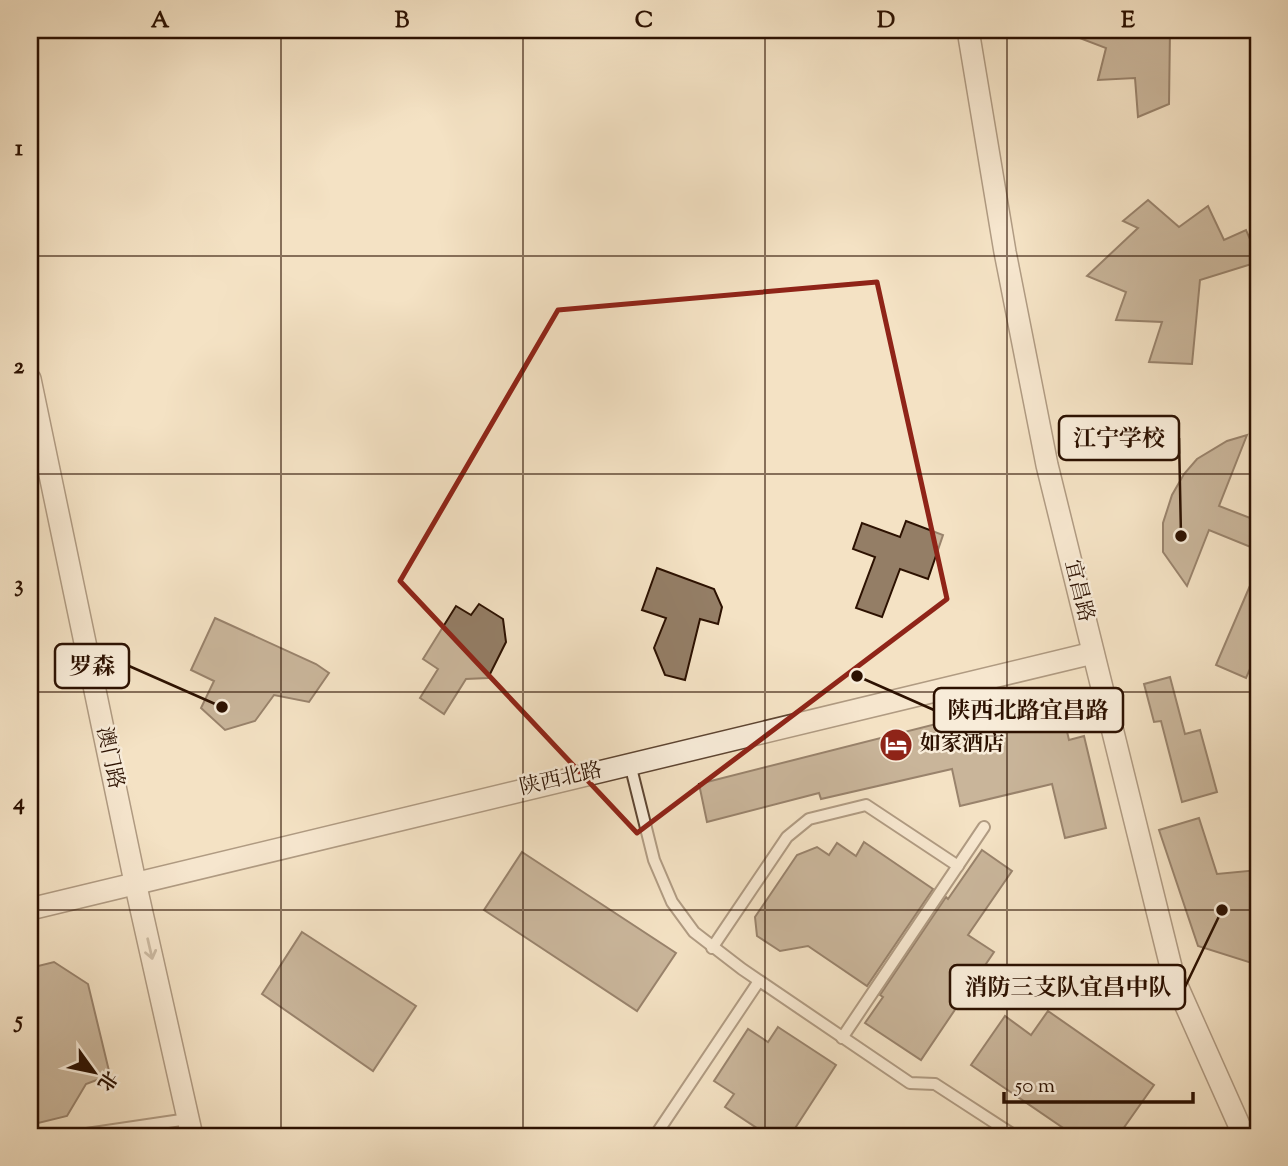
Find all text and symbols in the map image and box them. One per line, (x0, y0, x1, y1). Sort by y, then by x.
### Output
text: A (151, 5, 170, 38)
text: B (395, 5, 410, 38)
text: C (635, 5, 653, 38)
text: D (877, 5, 895, 38)
text: E (1121, 5, 1135, 38)
text: 1 (15, 133, 23, 166)
text: 2 (14, 351, 25, 384)
callout: 江宁学校 (1059, 416, 1179, 460)
text: 江宁学校 (1073, 424, 1165, 457)
street label: 宜昌路 (1056, 557, 1100, 625)
text: 3 (14, 569, 24, 602)
callout: 罗森 (55, 644, 129, 688)
text: 罗森 (69, 652, 115, 685)
callout: 陕西北路宜昌路 (934, 688, 1123, 732)
text: 陕西北路宜昌路 (948, 696, 1109, 729)
street label: 澳门路 (88, 724, 130, 792)
hotel icon: 如家酒店 (877, 726, 915, 764)
place label: 如家酒店 (920, 730, 1004, 760)
street label: 陕西北路 (517, 756, 605, 804)
text: 4 (12, 787, 25, 820)
one-way arrow (143, 937, 157, 960)
callout: 消防三支队宜昌中队 (950, 965, 1185, 1009)
text: 消防三支队宜昌中队 (965, 973, 1172, 1006)
text: 5 (13, 1005, 23, 1038)
north arrow (60, 1036, 130, 1106)
scale bar (1004, 1061, 1194, 1105)
text: 北 (90, 1065, 123, 1095)
text: 50 m (1014, 1072, 1055, 1102)

